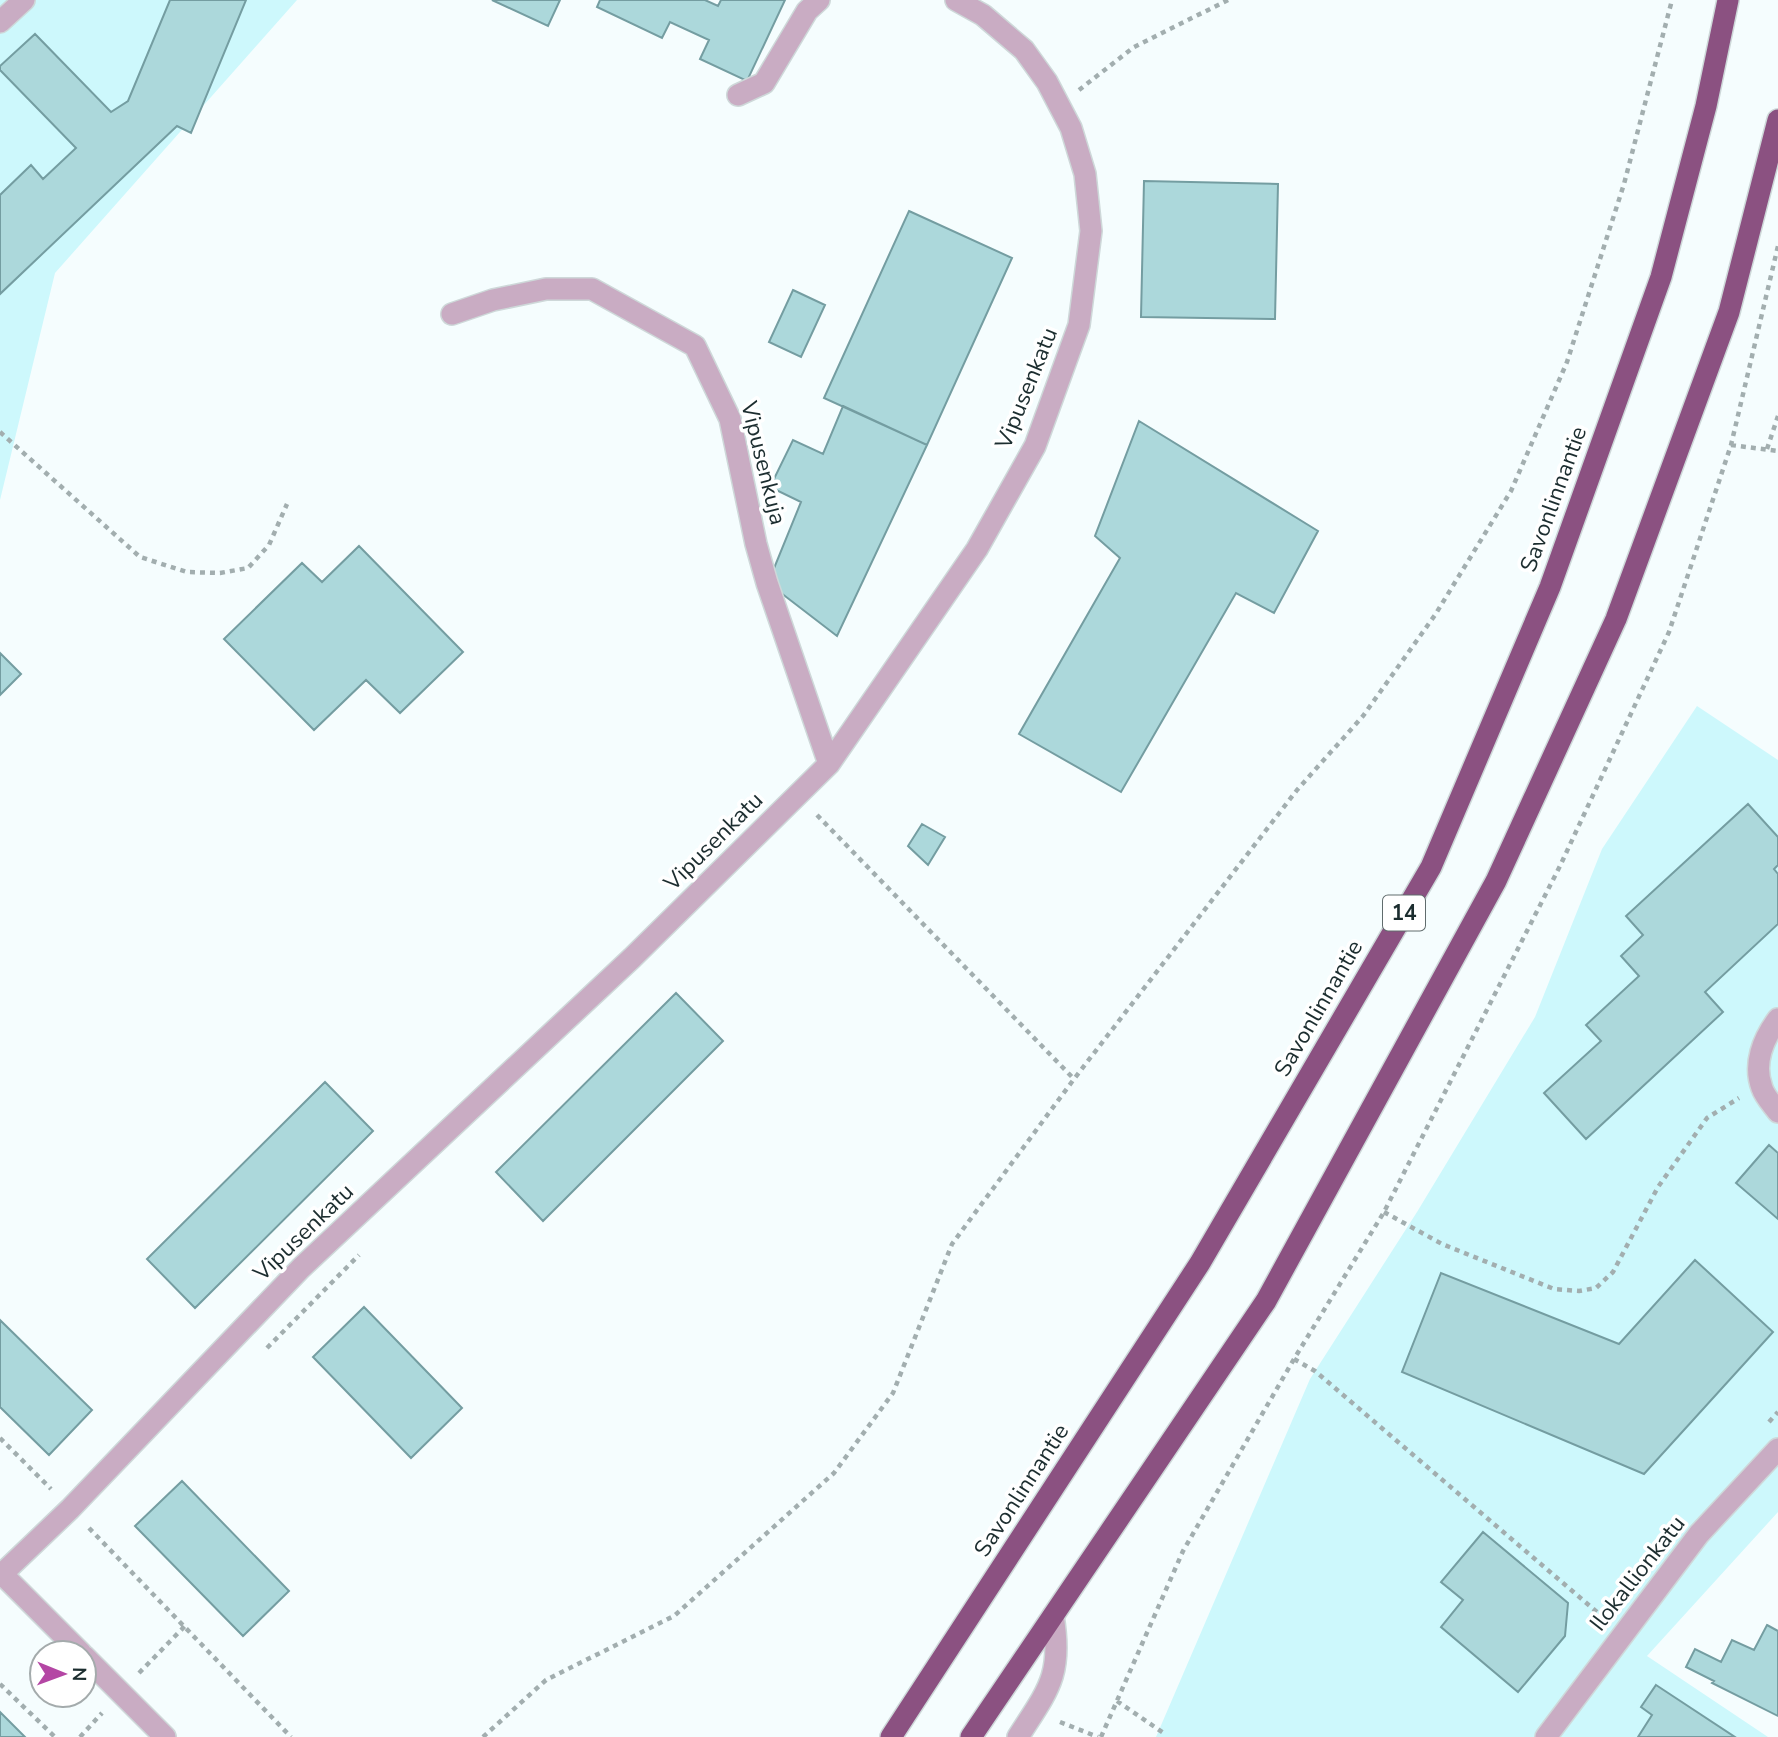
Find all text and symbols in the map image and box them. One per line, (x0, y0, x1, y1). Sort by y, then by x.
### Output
street label: Vipusenkatu (988, 323, 1065, 454)
street label: Vipusenkuja (733, 397, 794, 528)
street label: Savonlinnantie (1513, 422, 1594, 576)
street label: Vipusenkatu (656, 785, 770, 898)
road number: 14 (1383, 895, 1425, 930)
street label: Savonlinnantie (1267, 934, 1370, 1082)
street label: Vipusenkatu (246, 1177, 360, 1289)
street label: Savonlinnantie (967, 1418, 1076, 1563)
street label: Ilokallionkatu (1583, 1509, 1692, 1637)
north arrow (28, 1639, 98, 1709)
text: N (66, 1667, 92, 1682)

